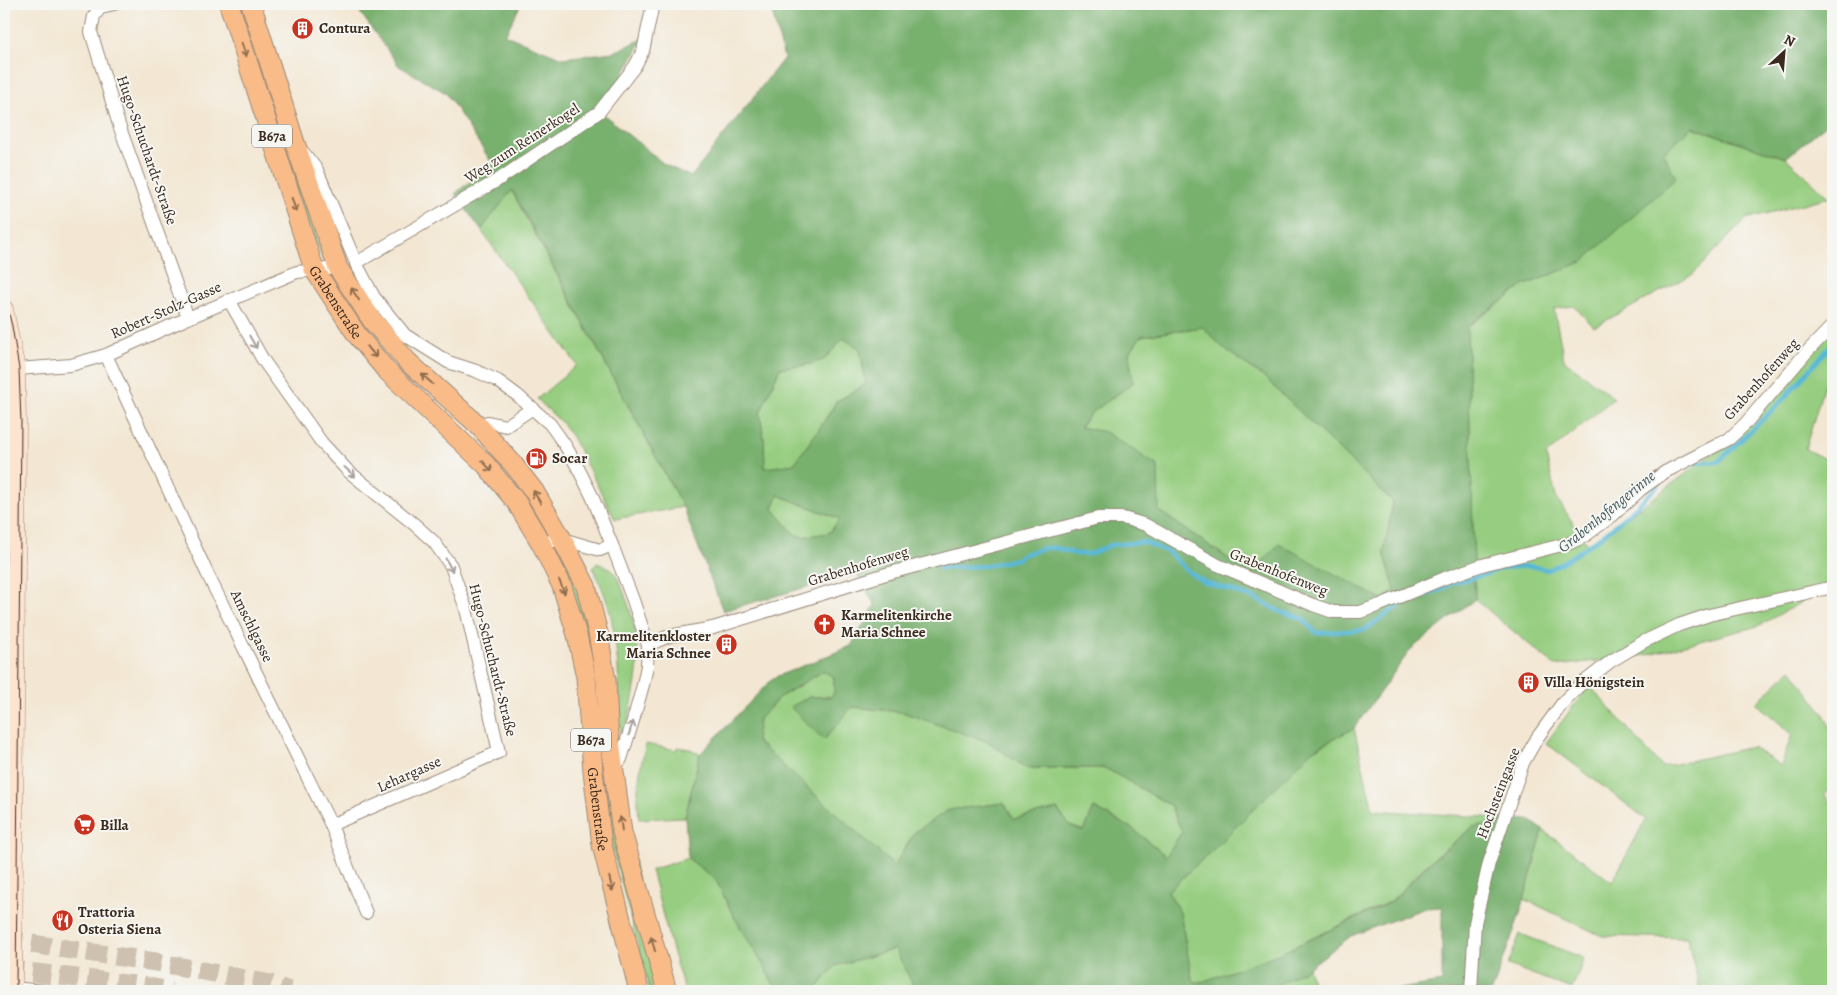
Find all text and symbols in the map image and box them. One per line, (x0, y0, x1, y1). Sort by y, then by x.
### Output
building icon: Contura (291, 16, 315, 40)
place label: Contura (319, 18, 371, 38)
north arrow (1760, 28, 1810, 78)
text: N (1781, 30, 1798, 52)
one-way arrow (240, 42, 249, 57)
street label: Hugo-Schuchardt-Straße (112, 73, 182, 228)
street label: Weg zum Reinerkogel (460, 98, 584, 188)
road number: B67a (252, 124, 292, 148)
one-way arrow (289, 196, 299, 212)
street label: Grabenstraße (304, 262, 367, 343)
street label: Robert-Stolz-Gasse (107, 277, 225, 343)
one-way arrow (350, 287, 360, 301)
street label: Grabenhofenweg (1719, 333, 1804, 424)
one-way arrow (248, 335, 258, 350)
one-way arrow (366, 346, 377, 359)
one-way arrow (420, 373, 433, 385)
fuel station icon: Socar (524, 446, 548, 470)
place label: Socar (552, 448, 587, 468)
one-way arrow (481, 460, 493, 473)
water label: Grabenhofengerinne (1553, 465, 1660, 558)
one-way arrow (343, 466, 356, 478)
one-way arrow (532, 491, 542, 505)
street label: Grabenhofenweg (805, 541, 911, 591)
street label: Grabenhofenweg (1227, 543, 1331, 601)
one-way arrow (444, 558, 454, 573)
one-way arrow (558, 578, 567, 594)
street label: Hugo-Schuchardt-Straße (464, 581, 522, 739)
street label: Amschlgasse (225, 586, 278, 666)
place label: Karmelitenkirche Maria Schnee (841, 605, 952, 642)
church icon: Karmelitenkirche Maria Schnee (813, 612, 837, 636)
place label: Karmelitenkloster Maria Schnee (596, 626, 711, 663)
building icon: Karmelitenkloster Maria Schnee (715, 633, 739, 657)
building icon: Villa Hönigstein (1516, 670, 1540, 694)
place label: Villa Hönigstein (1543, 672, 1645, 692)
one-way arrow (627, 721, 636, 736)
road number: B67a (571, 728, 611, 752)
street label: Hochsteingasse (1471, 744, 1525, 841)
street label: Lehargasse (374, 751, 444, 797)
street label: Grabenstraße (583, 766, 613, 854)
supermarket icon: Billa (72, 813, 96, 837)
place label: Billa (100, 815, 130, 835)
one-way arrow (616, 816, 626, 832)
one-way arrow (607, 875, 616, 891)
place label: Trattoria Osteria Siena (78, 902, 162, 939)
restaurant icon: Trattoria Osteria Siena (50, 909, 74, 933)
one-way arrow (648, 937, 658, 953)

